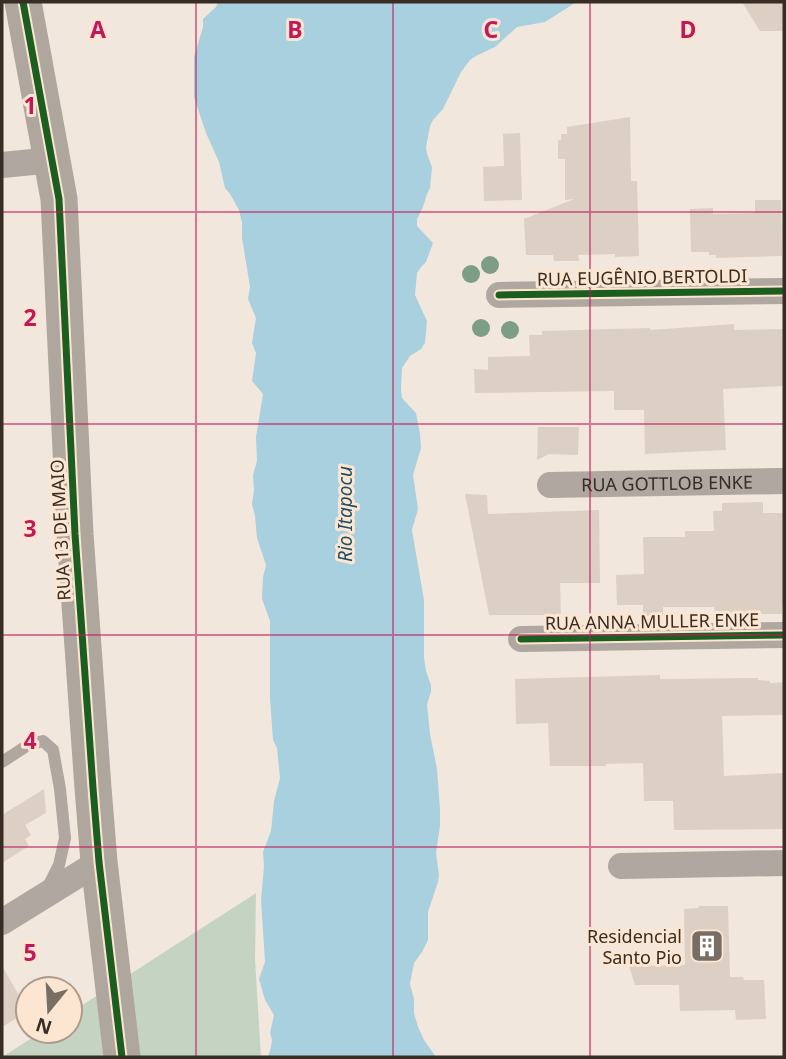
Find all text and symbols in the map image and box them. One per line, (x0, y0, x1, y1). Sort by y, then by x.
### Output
text: A (90, 13, 106, 45)
text: B (287, 13, 303, 45)
text: C (484, 13, 499, 45)
text: D (680, 13, 696, 45)
text: 1 (23, 89, 37, 121)
street label: RUA EUGÊNIO BERTOLDI (537, 263, 747, 291)
text: 2 (23, 301, 37, 333)
street label: RUA 13 DE MAIO (44, 459, 76, 601)
water label: Rio Itapocu (332, 466, 358, 562)
street label: RUA GOTTLOB ENKE (581, 470, 753, 496)
text: 3 (23, 512, 37, 544)
street label: RUA ANNA MULLER ENKE (545, 607, 759, 635)
text: 4 (23, 724, 37, 756)
place label: Residencial Santo Pio (587, 924, 682, 969)
building icon: Residencial Santo Pio (688, 927, 726, 965)
text: 5 (23, 936, 37, 968)
north arrow (14, 975, 84, 1045)
text: N (32, 1011, 55, 1041)

